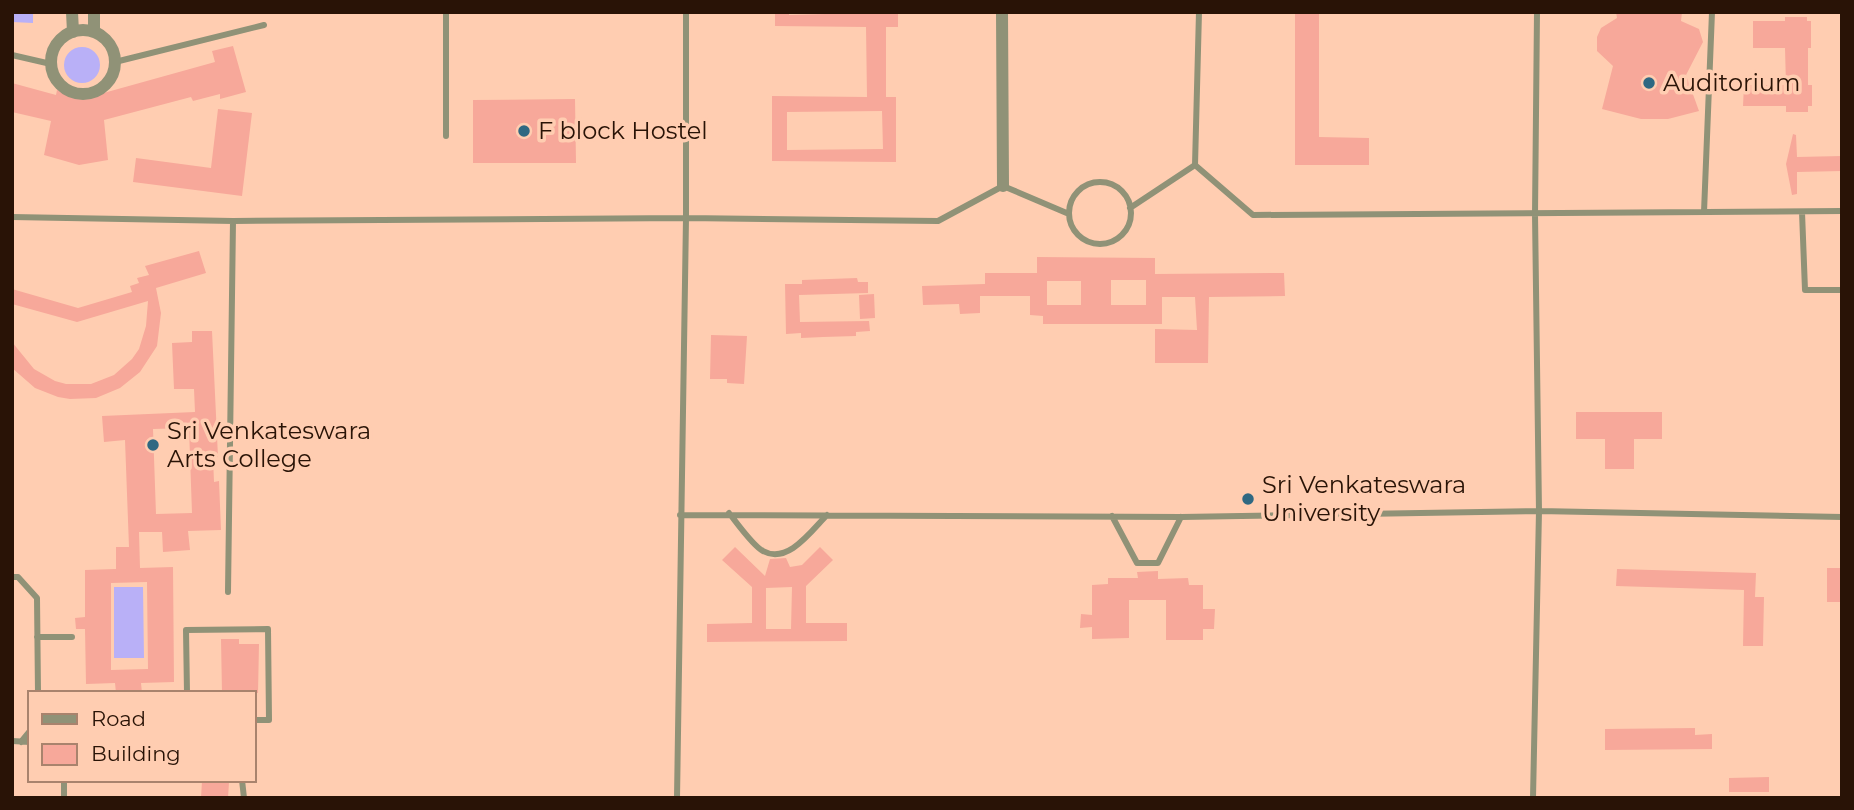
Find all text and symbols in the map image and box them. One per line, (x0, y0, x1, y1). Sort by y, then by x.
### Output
place label: Auditorium (1663, 68, 1800, 97)
marker: Auditorium (1641, 75, 1657, 91)
place label: F block Hostel (538, 116, 708, 145)
marker: F block Hostel (516, 123, 532, 139)
place label: Sri Venkateswara Arts College (167, 416, 371, 473)
marker: Sri Venkateswara Arts College (145, 437, 161, 453)
place label: Sri Venkateswara University (1262, 470, 1466, 527)
marker: Sri Venkateswara University (1240, 491, 1256, 507)
legend (28, 691, 256, 782)
text: Road (91, 706, 146, 731)
text: Building (91, 741, 181, 766)

